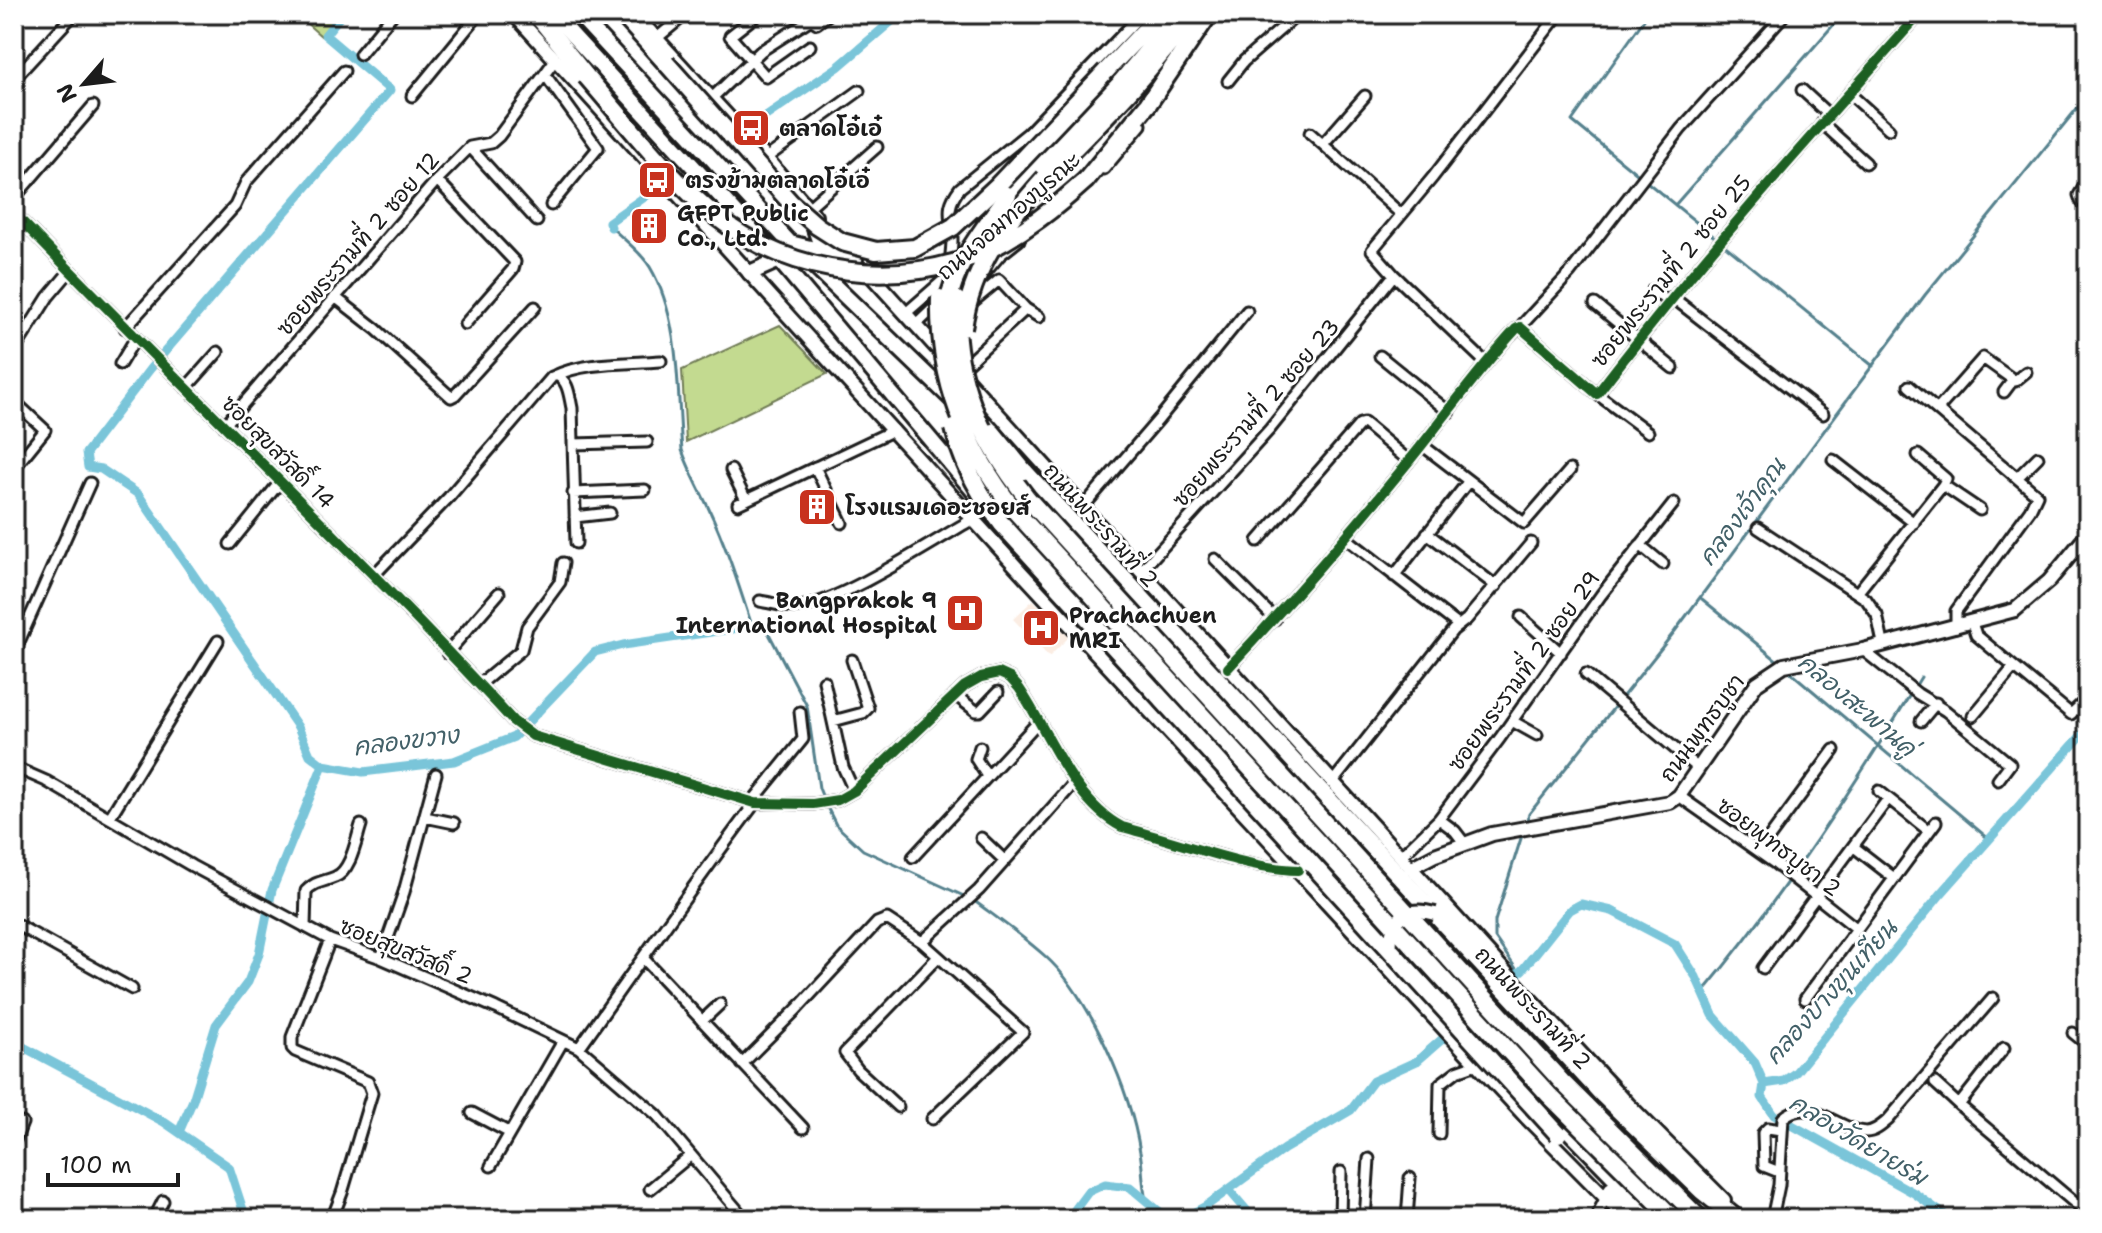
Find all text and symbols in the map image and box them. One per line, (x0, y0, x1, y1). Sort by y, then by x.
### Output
north arrow (44, 44, 124, 124)
text: N (50, 79, 84, 108)
bus stop icon: ตลาดโอ๋เอ๋ (730, 107, 772, 149)
place label: ตลาดโอ๋เอ๋ (779, 114, 883, 143)
street label: ซอยพระรามที่ 2 ซอย 12 (266, 142, 446, 342)
street label: ถนนจอมทองบูรณะ (931, 145, 1089, 288)
bus stop icon: ตรงข้ามตลาดโอ๋เอ๋ (636, 159, 678, 201)
street label: ซอยพระรามที่ 2 ซอย 25 (1580, 165, 1758, 373)
place label: ตรงข้ามตลาดโอ๋เอ๋ (685, 166, 870, 195)
place label: GFPT Public Co., Ltd. (677, 199, 809, 253)
building icon: GFPT Public Co., Ltd. (628, 205, 670, 247)
street label: ซอยพระรามที่ 2 ซอย 23 (1162, 309, 1346, 513)
street label: ซอยสุขสวัสดิ์ 14 (214, 385, 345, 516)
water label: คลองเจ้าคุณ (1691, 451, 1795, 573)
street label: ถนนพระรามที่ 2 (1037, 452, 1169, 594)
building icon: โรงแรมเดอะชอยส์ (796, 486, 838, 528)
place label: โรงแรมเดอะชอยส์ (845, 493, 1032, 522)
street label: ซอยพระรามที่ 2 ซอย 29 (1437, 561, 1607, 777)
place label: Bangprakok 9 International Hospital (676, 586, 937, 640)
hospital icon: Bangprakok 9 International Hospital (944, 592, 986, 634)
place label: Prachachuen MRI (1069, 601, 1217, 655)
hospital icon: Prachachuen MRI (1020, 607, 1062, 649)
water label: คลองสะพานคู่ (1790, 646, 1926, 768)
street label: ถนนพุทธบูชา (1653, 668, 1753, 789)
water label: คลองขวาง (351, 718, 463, 763)
street label: ซอยพุทธบูชา 2 (1710, 791, 1847, 905)
street label: ซอยสุขสวัสดิ์ 2 (334, 906, 479, 993)
water label: คลองบางขุนเทียน (1758, 911, 1907, 1072)
street label: ถนนพระรามที่ 2 (1468, 936, 1602, 1076)
water label: คลองวัดยายร่ม (1783, 1086, 1935, 1195)
scale bar (48, 1137, 178, 1187)
text: 100 m (60, 1149, 132, 1181)

